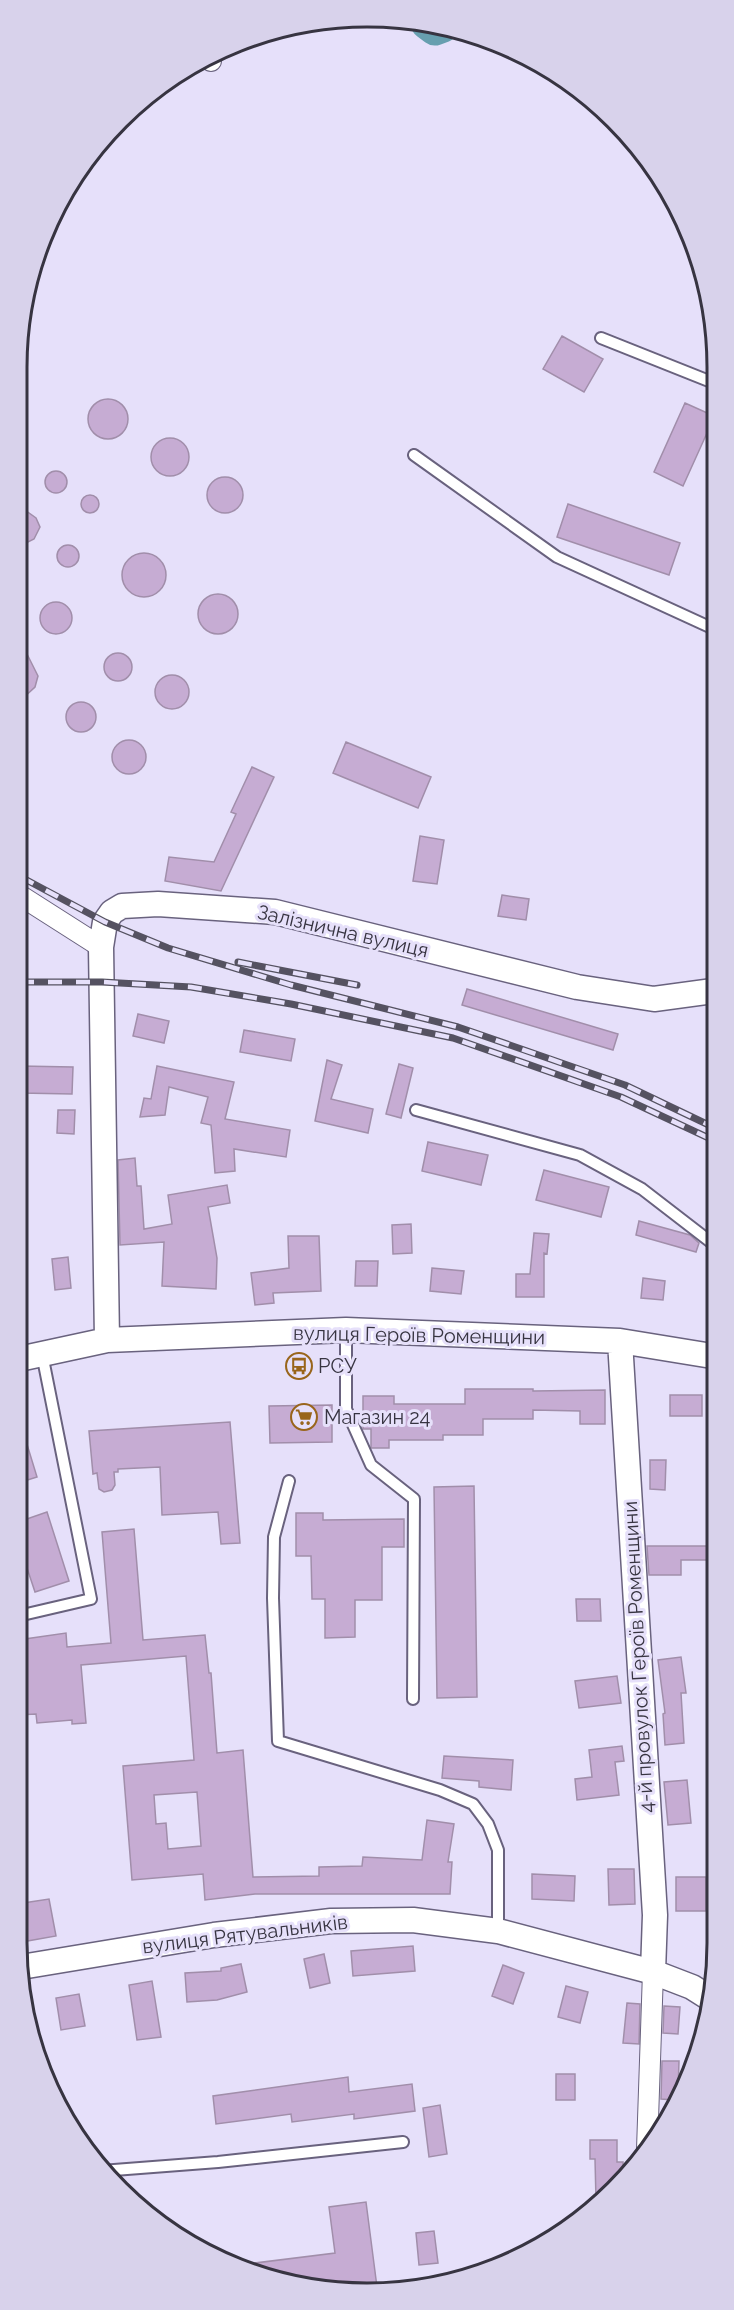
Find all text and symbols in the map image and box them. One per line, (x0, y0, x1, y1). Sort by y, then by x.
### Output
street label: Залізнична вулиця (255, 900, 431, 962)
street label: вулиця Героїв Роменщини (293, 1321, 545, 1349)
bus stop icon: РСУ (284, 1351, 314, 1381)
place label: РСУ (318, 1354, 357, 1378)
supermarket icon: Магазин 24 (289, 1402, 319, 1432)
place label: Магазин 24 (324, 1405, 431, 1429)
street label: 4-й провулок Героїв Роменщини (618, 1500, 658, 1814)
street label: вулиця Рятувальників (141, 1909, 349, 1959)

